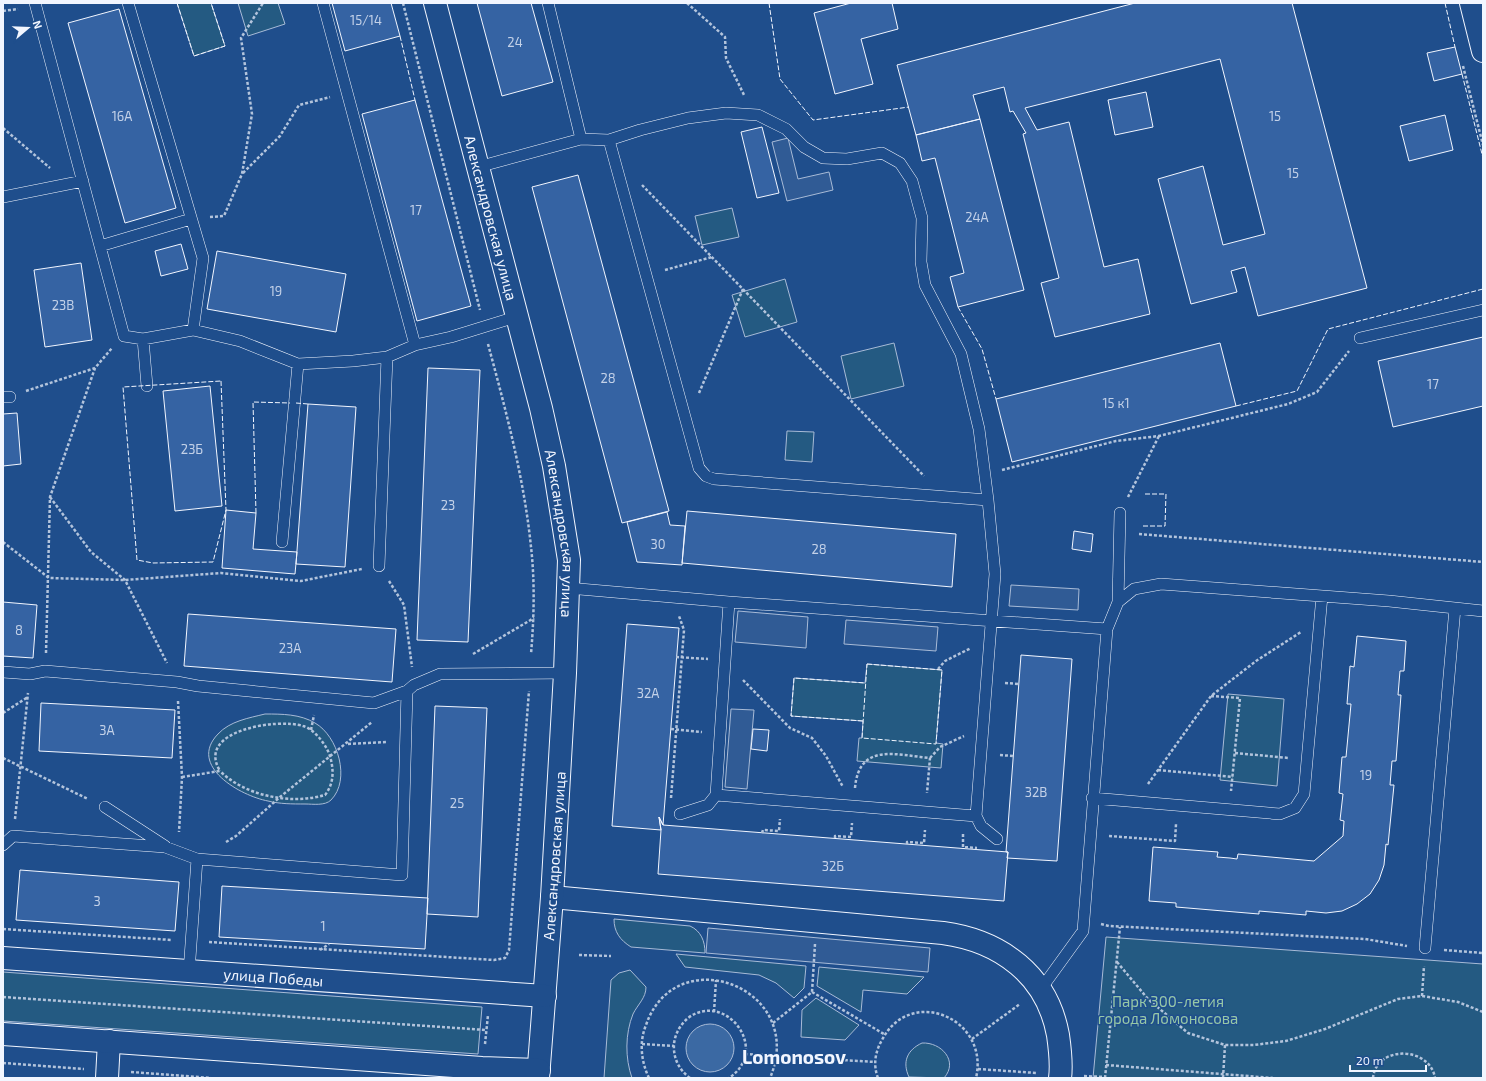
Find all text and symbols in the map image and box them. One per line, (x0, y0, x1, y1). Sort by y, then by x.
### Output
north arrow (8, 8, 48, 48)
house number: 15/14 (350, 12, 382, 28)
text: N (30, 19, 45, 31)
house number: 24 (507, 34, 523, 50)
house number: 16А (112, 108, 132, 124)
house number: 15 (1269, 108, 1281, 124)
street label: Александровская улица (461, 133, 521, 302)
house number: 15 (1287, 165, 1299, 181)
house number: 17 (410, 202, 422, 218)
house number: 24А (965, 209, 989, 225)
house number: 19 (270, 283, 282, 299)
house number: 23В (52, 297, 74, 313)
house number: 28 (600, 370, 616, 386)
house number: 17 (1427, 376, 1439, 392)
house number: 15 к1 (1102, 395, 1130, 411)
house number: 23Б (181, 441, 203, 457)
street label: Александровская улица (541, 447, 578, 618)
house number: 23 (441, 497, 455, 513)
house number: 30 (650, 536, 666, 552)
house number: 28 (811, 541, 827, 557)
house number: 8 (15, 622, 23, 638)
house number: 23А (279, 640, 301, 656)
house number: 32А (637, 685, 659, 701)
house number: 3А (99, 722, 115, 738)
house number: 19 (1360, 767, 1372, 783)
street label: Александровская улица (539, 771, 570, 941)
house number: 32В (1025, 784, 1047, 800)
house number: 25 (450, 795, 464, 811)
house number: 32Б (822, 858, 844, 874)
house number: 3 (93, 893, 101, 909)
house number: 1 (320, 918, 326, 934)
street label: улица Победы (223, 964, 324, 989)
park label: Парк 300-летия города Ломоносова (1098, 992, 1238, 1027)
district label: Lomonosov (742, 1045, 846, 1068)
scale bar (1350, 1047, 1426, 1073)
text: 20 m (1356, 1053, 1383, 1067)

